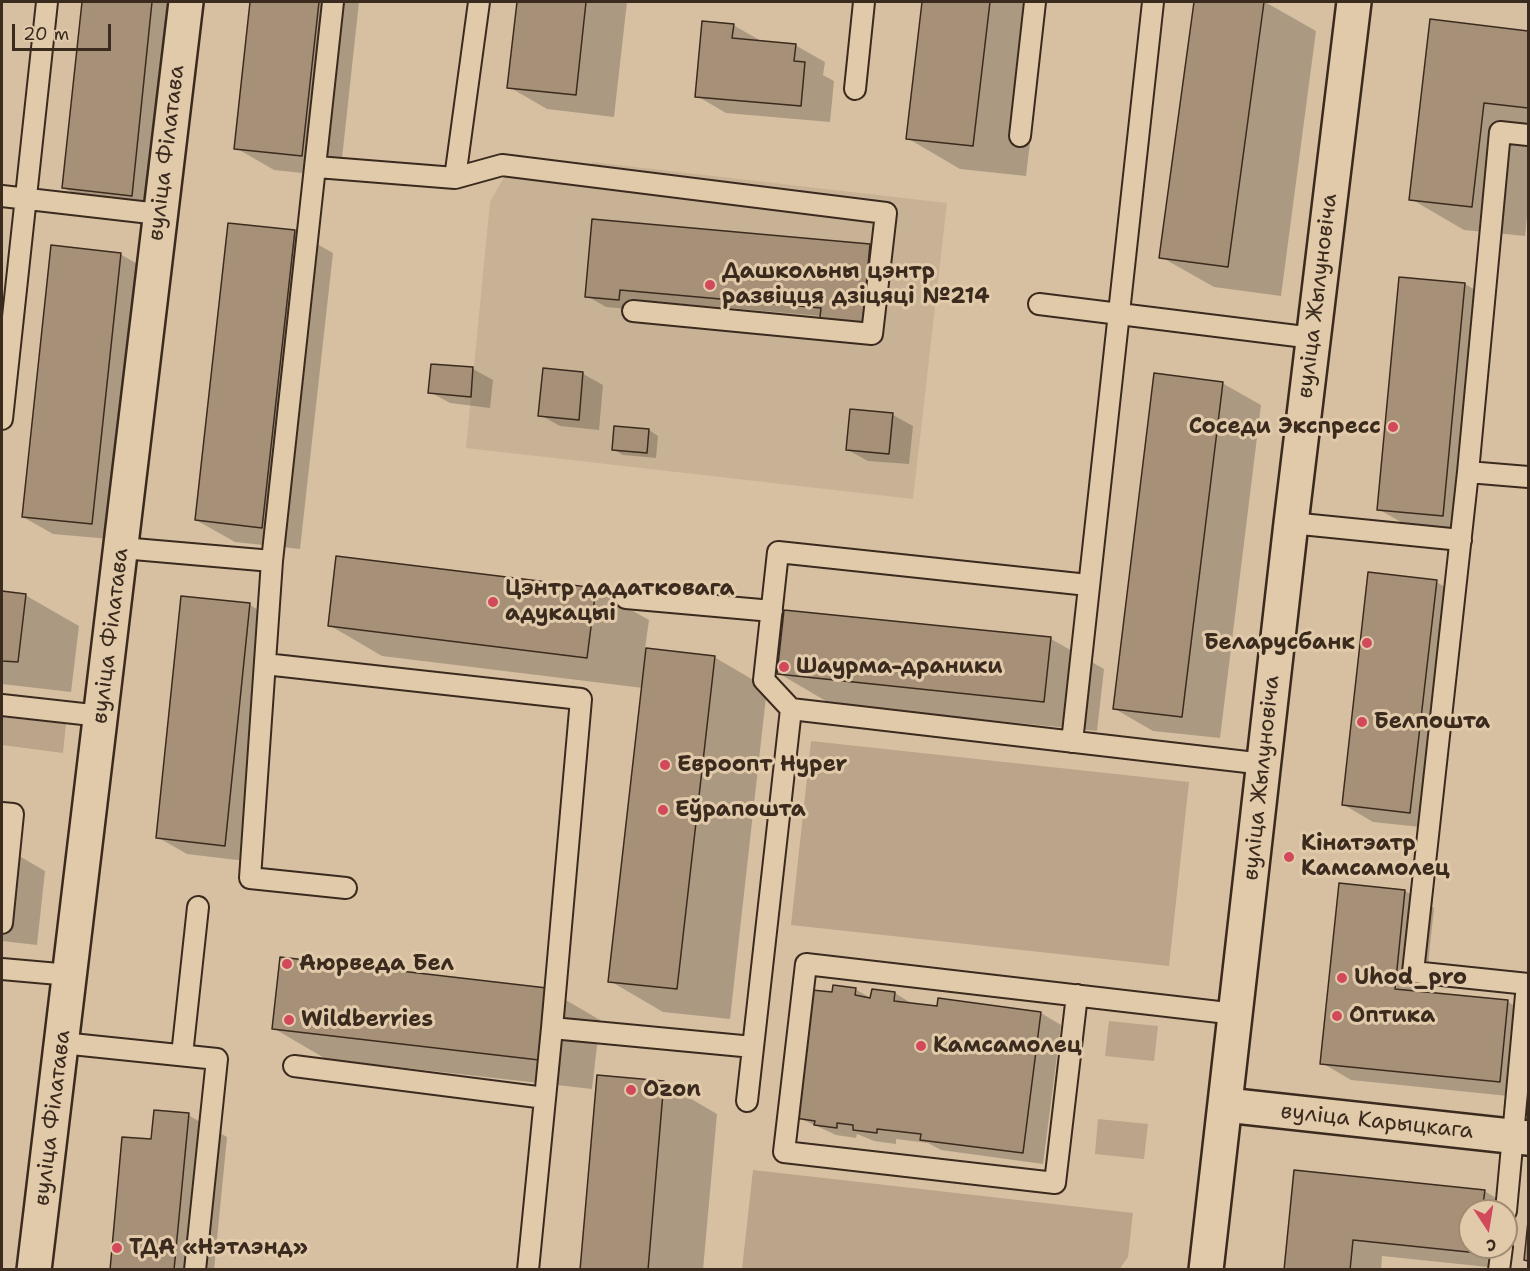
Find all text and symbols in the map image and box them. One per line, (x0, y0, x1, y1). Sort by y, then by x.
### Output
scale bar (15, 12, 114, 50)
text: 20 m (23, 22, 69, 46)
street label: вуліца Філатава (143, 64, 191, 242)
street label: вуліца Жылуновіча (1292, 192, 1344, 400)
place label: Дашкольны цэнтр развіцця дзіцяці №214 (722, 259, 990, 310)
marker: Дашкольны цэнтр развіцця дзіцяці №214 (703, 278, 717, 292)
place label: Соседи Экспресс (1189, 414, 1381, 440)
marker: Соседи Экспресс (1386, 420, 1400, 434)
street label: вуліца Філатава (87, 547, 135, 725)
place label: Цэнтр дадатковага адукацыі (505, 576, 735, 628)
marker: Цэнтр дадатковага адукацыі (486, 595, 500, 609)
place label: Беларусбанк (1204, 630, 1355, 656)
marker: Беларусбанк (1360, 636, 1374, 650)
place label: Шаурма-драники (796, 654, 1003, 680)
marker: Шаурма-драники (777, 660, 791, 674)
street label: вуліца Жылуновіча (1238, 674, 1286, 882)
place label: Белпошта (1374, 709, 1490, 735)
marker: Белпошта (1355, 715, 1369, 729)
place label: Евроопт Hyper (677, 752, 847, 778)
marker: Евроопт Hyper (658, 758, 672, 772)
place label: Еўрапошта (675, 797, 806, 823)
marker: Еўрапошта (656, 803, 670, 817)
place label: Кінатэатр Камсамолец (1301, 831, 1450, 882)
marker: Кінатэатр Камсамолец (1282, 850, 1296, 864)
place label: Аюрведа Бел (299, 951, 454, 977)
marker: Аюрведа Бел (280, 957, 294, 971)
place label: Uhod_pro (1354, 965, 1467, 991)
marker: Uhod_pro (1335, 971, 1349, 985)
place label: Оптика (1349, 1003, 1435, 1029)
place label: Wildberries (301, 1007, 433, 1033)
marker: Оптика (1330, 1009, 1344, 1023)
marker: Wildberries (282, 1013, 296, 1027)
street label: вуліца Філатава (29, 1029, 77, 1207)
place label: Камсамолец (933, 1033, 1082, 1059)
marker: Камсамолец (914, 1039, 928, 1053)
place label: Ozon (643, 1077, 701, 1103)
marker: Ozon (624, 1083, 638, 1097)
street label: вуліца Карыцкага (1279, 1099, 1475, 1145)
north arrow (1458, 1199, 1518, 1259)
text: С (1484, 1234, 1498, 1256)
place label: ТДА «Нэтлэнд» (129, 1235, 308, 1261)
marker: ТДА «Нэтлэнд» (110, 1241, 124, 1255)

